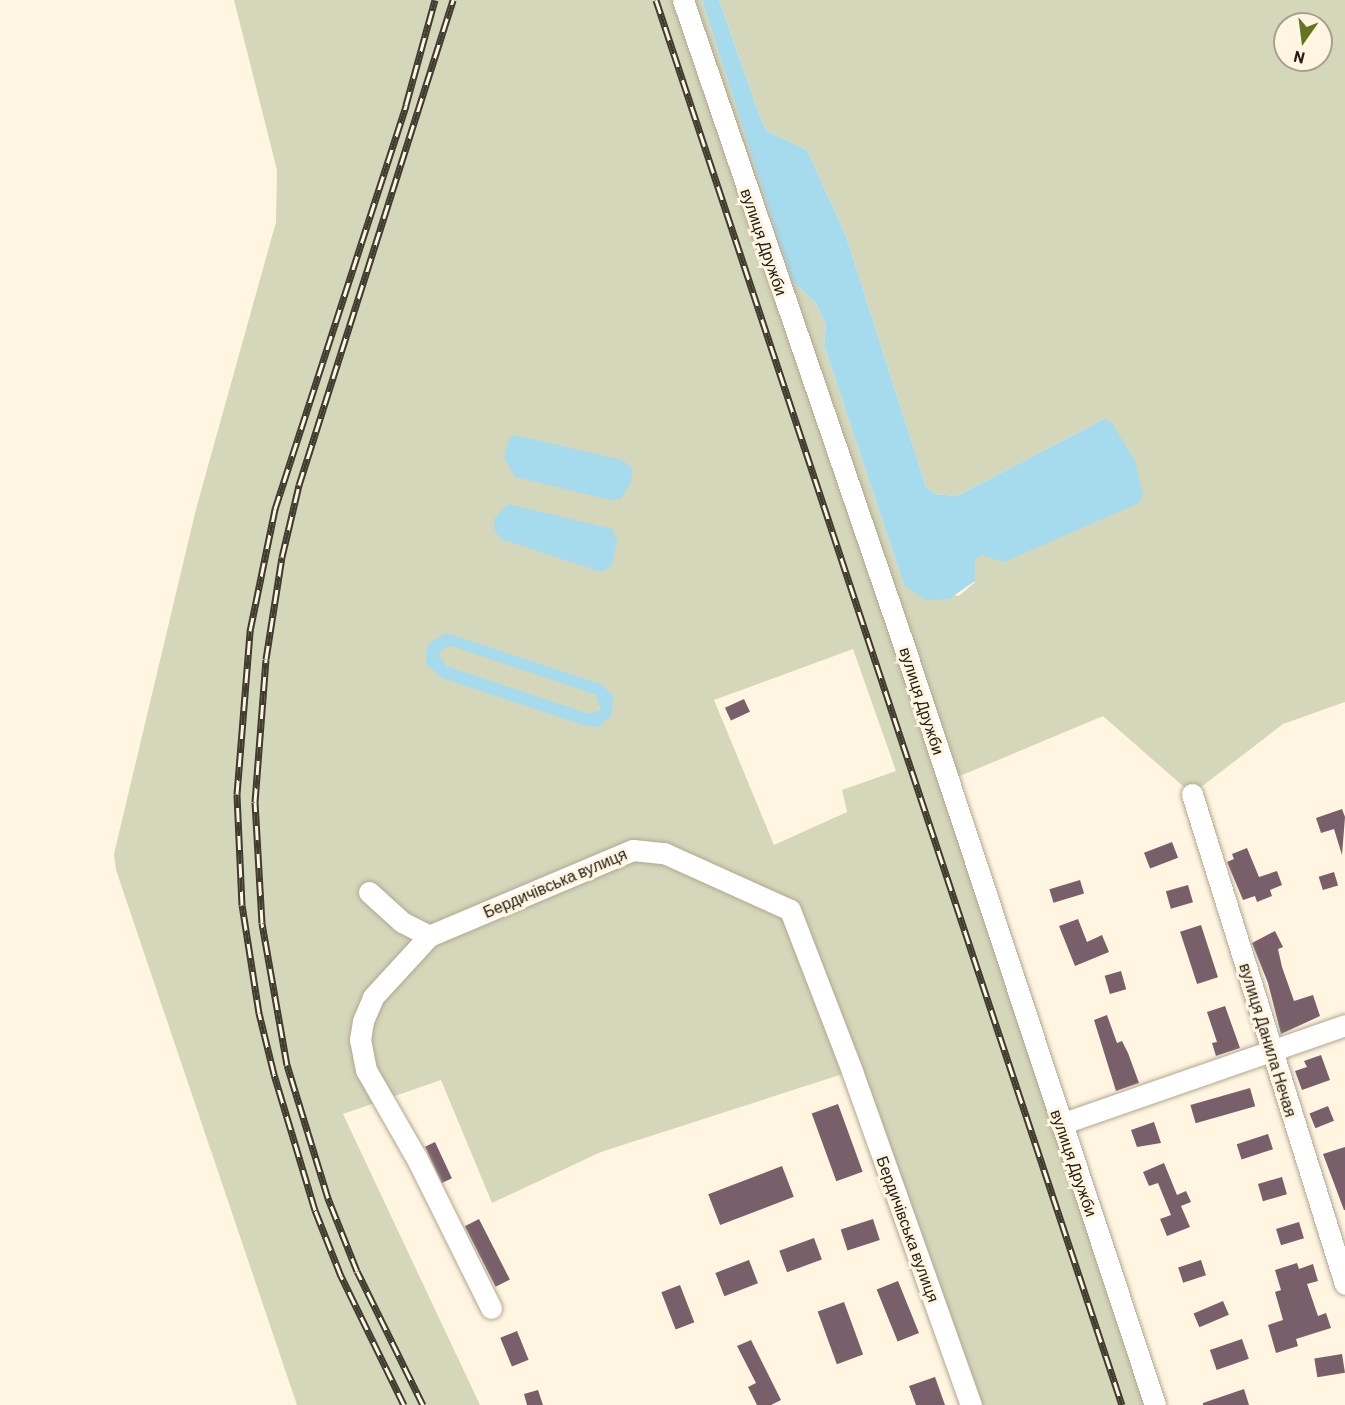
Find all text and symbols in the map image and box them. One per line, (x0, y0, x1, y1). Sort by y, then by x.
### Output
north arrow (1273, 12, 1333, 72)
text: N (1292, 48, 1306, 69)
street label: вулиця Дружби (737, 186, 791, 298)
street label: вулиця Дружби (896, 645, 948, 757)
street label: Бердичівська вулиця (480, 844, 630, 922)
street label: вулиця Данила Нечая (1235, 961, 1301, 1119)
street label: вулиця Дружби (1047, 1107, 1101, 1219)
street label: Бердичівська вулиця (873, 1153, 943, 1305)

